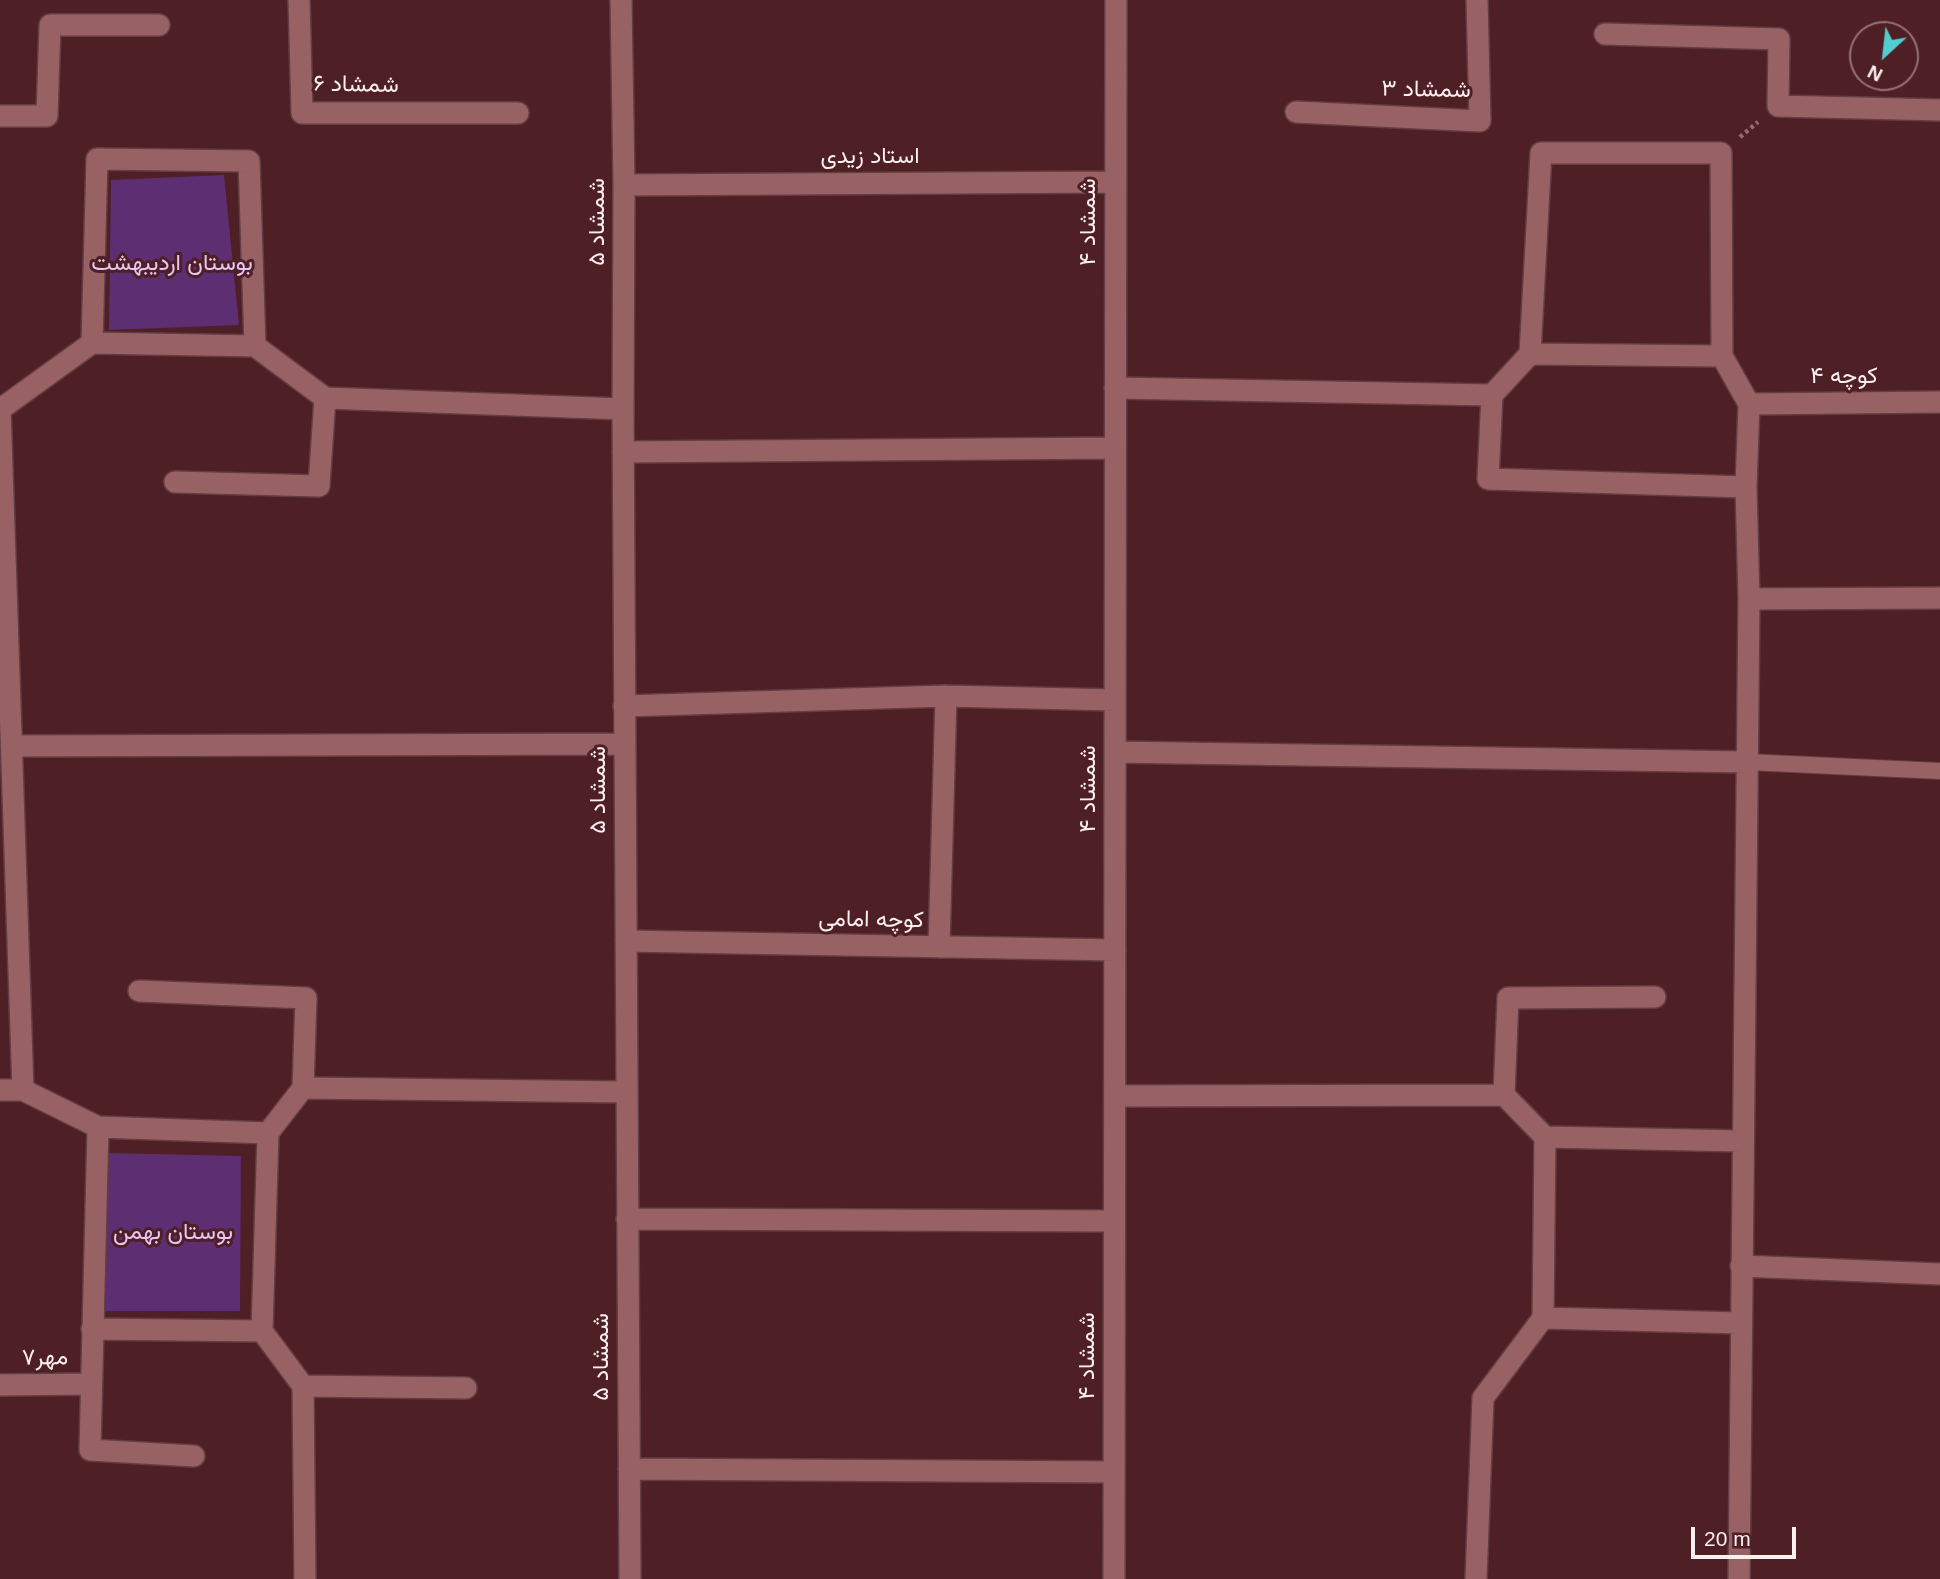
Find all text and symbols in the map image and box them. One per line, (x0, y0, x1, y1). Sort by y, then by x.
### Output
north arrow (1849, 21, 1919, 91)
text: N (1864, 61, 1886, 86)
street label: شمشاد ۶ (313, 70, 399, 100)
street label: شمشاد ۳ (1381, 75, 1471, 105)
street label: استاد زیدی (820, 143, 920, 171)
street label: شمشاد ۵ (584, 178, 612, 266)
street label: شمشاد ۴ (1075, 178, 1103, 266)
park label: بوستان اردیبهشت (91, 250, 253, 278)
street label: کوچه ۴ (1810, 363, 1878, 391)
street label: شمشاد ۴ (1075, 745, 1103, 833)
street label: شمشاد ۵ (585, 746, 613, 834)
street label: کوچه امامی (818, 905, 924, 935)
park label: بوستان بهمن (113, 1219, 233, 1247)
street label: شمشاد ۴ (1074, 1312, 1102, 1400)
street label: شمشاد ۵ (588, 1313, 616, 1401)
street label: مهر۷ (22, 1344, 68, 1372)
scale bar (1695, 1512, 1800, 1556)
text: 20 m (1704, 1527, 1751, 1550)

